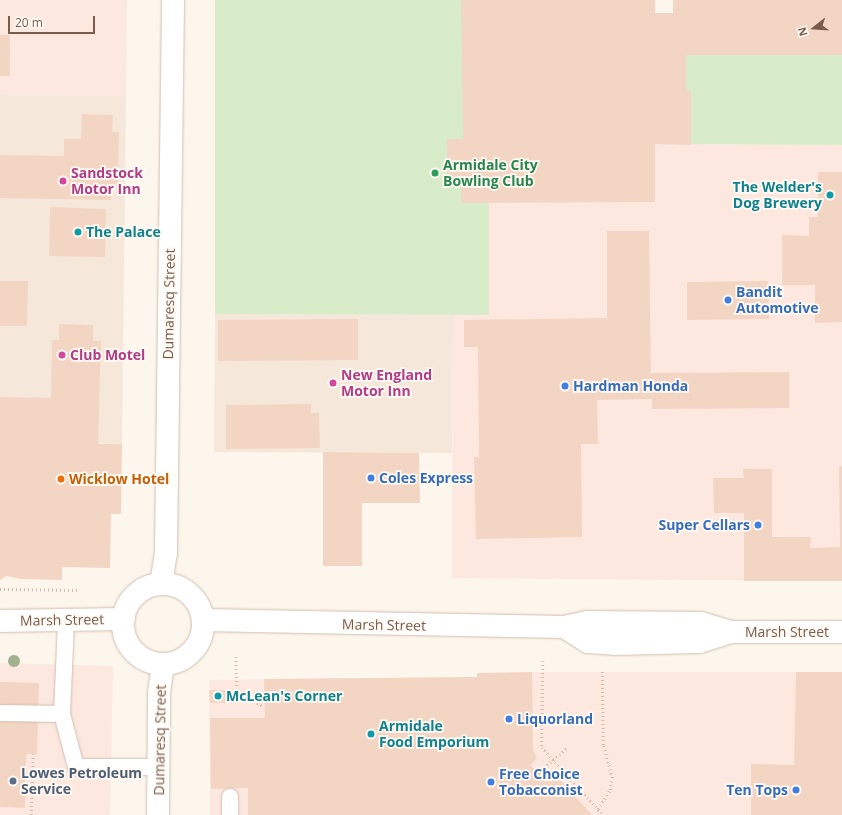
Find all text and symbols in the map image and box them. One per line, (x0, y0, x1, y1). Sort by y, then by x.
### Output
scale bar (10, 8, 97, 34)
north arrow (794, 8, 834, 48)
text: 20 m (15, 14, 43, 31)
text: N (794, 25, 811, 38)
place label: Armidale City Bowling Club (443, 157, 538, 190)
place label: Sandstock Motor Inn (71, 165, 143, 198)
marker: Armidale City Bowling Club (430, 168, 440, 178)
marker: Sandstock Motor Inn (58, 176, 68, 186)
place label: The Welder's Dog Brewery (733, 179, 822, 212)
marker: The Welder's Dog Brewery (825, 190, 835, 200)
place label: The Palace (86, 224, 161, 240)
marker: The Palace (73, 227, 83, 237)
street label: Dumaresq Street (160, 248, 178, 360)
place label: Bandit Automotive (736, 284, 819, 316)
marker: Bandit Automotive (723, 295, 733, 305)
place label: Club Motel (70, 347, 145, 363)
marker: Club Motel (57, 350, 67, 360)
place label: New England Motor Inn (341, 367, 432, 400)
marker: New England Motor Inn (328, 378, 338, 388)
place label: Hardman Honda (573, 378, 688, 394)
marker: Hardman Honda (560, 381, 570, 391)
place label: Coles Express (379, 470, 473, 486)
place label: Wicklow Hotel (69, 471, 169, 487)
marker: Coles Express (366, 473, 376, 483)
marker: Wicklow Hotel (56, 474, 66, 484)
place label: Super Cellars (658, 517, 750, 533)
marker: Super Cellars (753, 520, 763, 530)
street label: Marsh Street (20, 611, 104, 629)
street label: Marsh Street (342, 616, 426, 634)
street label: Marsh Street (745, 624, 829, 640)
street label: Dumaresq Street (151, 684, 169, 796)
place label: McLean's Corner (226, 688, 342, 704)
marker: McLean's Corner (213, 691, 223, 701)
place label: Liquorland (517, 711, 593, 727)
marker: Liquorland (504, 714, 514, 724)
place label: Armidale Food Emporium (379, 718, 489, 750)
marker: Armidale Food Emporium (366, 729, 376, 739)
place label: Lowes Petroleum Service (21, 765, 142, 798)
place label: Free Choice Tobacconist (499, 766, 583, 798)
marker: Lowes Petroleum Service (8, 776, 18, 786)
marker: Free Choice Tobacconist (486, 777, 496, 787)
place label: Ten Tops (726, 782, 788, 798)
marker: Ten Tops (791, 785, 801, 795)

